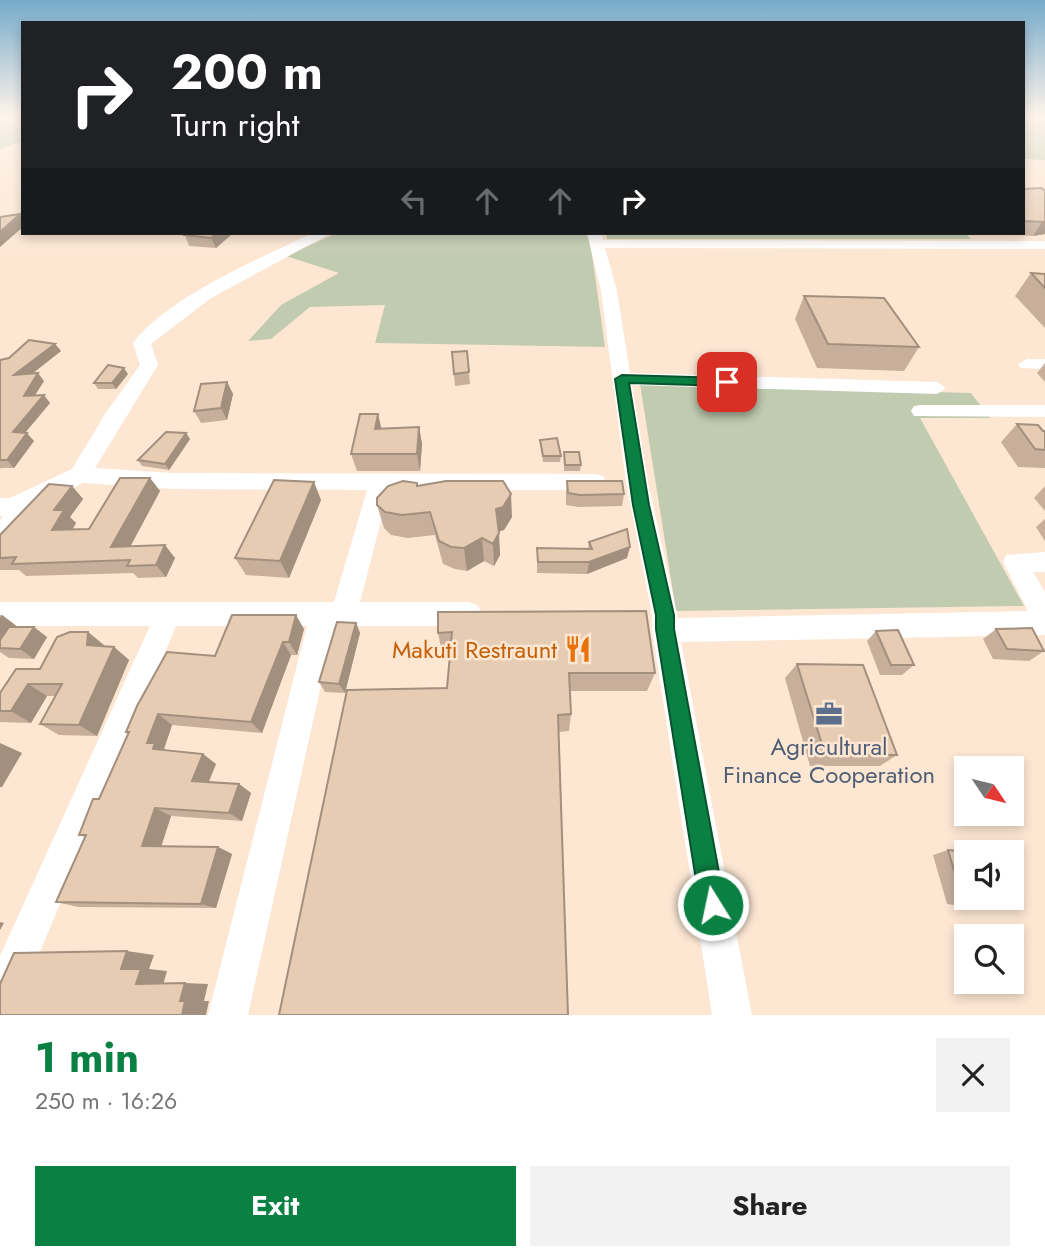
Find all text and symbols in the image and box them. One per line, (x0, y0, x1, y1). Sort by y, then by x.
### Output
text: 200 m (171, 37, 323, 107)
icon: right (56, 49, 147, 140)
text: Turn right (171, 102, 300, 148)
icon: left (395, 182, 433, 220)
icon: ahead (468, 182, 506, 220)
icon: ahead (541, 182, 579, 220)
icon: right (614, 182, 652, 220)
pin (697, 352, 757, 412)
icon: arrive (708, 363, 746, 401)
place label: Makuti Restraunt (392, 632, 557, 667)
restaurant icon: Makuti Restraunt (563, 634, 593, 664)
office icon: Agricultural Finance Cooperation (814, 699, 844, 729)
place label: Agricultural Finance Cooperation (723, 729, 935, 792)
north arrow (954, 756, 1024, 826)
map controls (954, 756, 1024, 994)
button: sound (954, 840, 1024, 910)
position arrow (676, 868, 750, 942)
button: search (954, 924, 1024, 994)
text: 1 min (35, 1027, 139, 1088)
button: close (936, 1038, 1010, 1112)
text: 250 m · 16:26 (35, 1084, 177, 1118)
button: Exit (35, 1166, 516, 1246)
button: Share (530, 1166, 1010, 1246)

